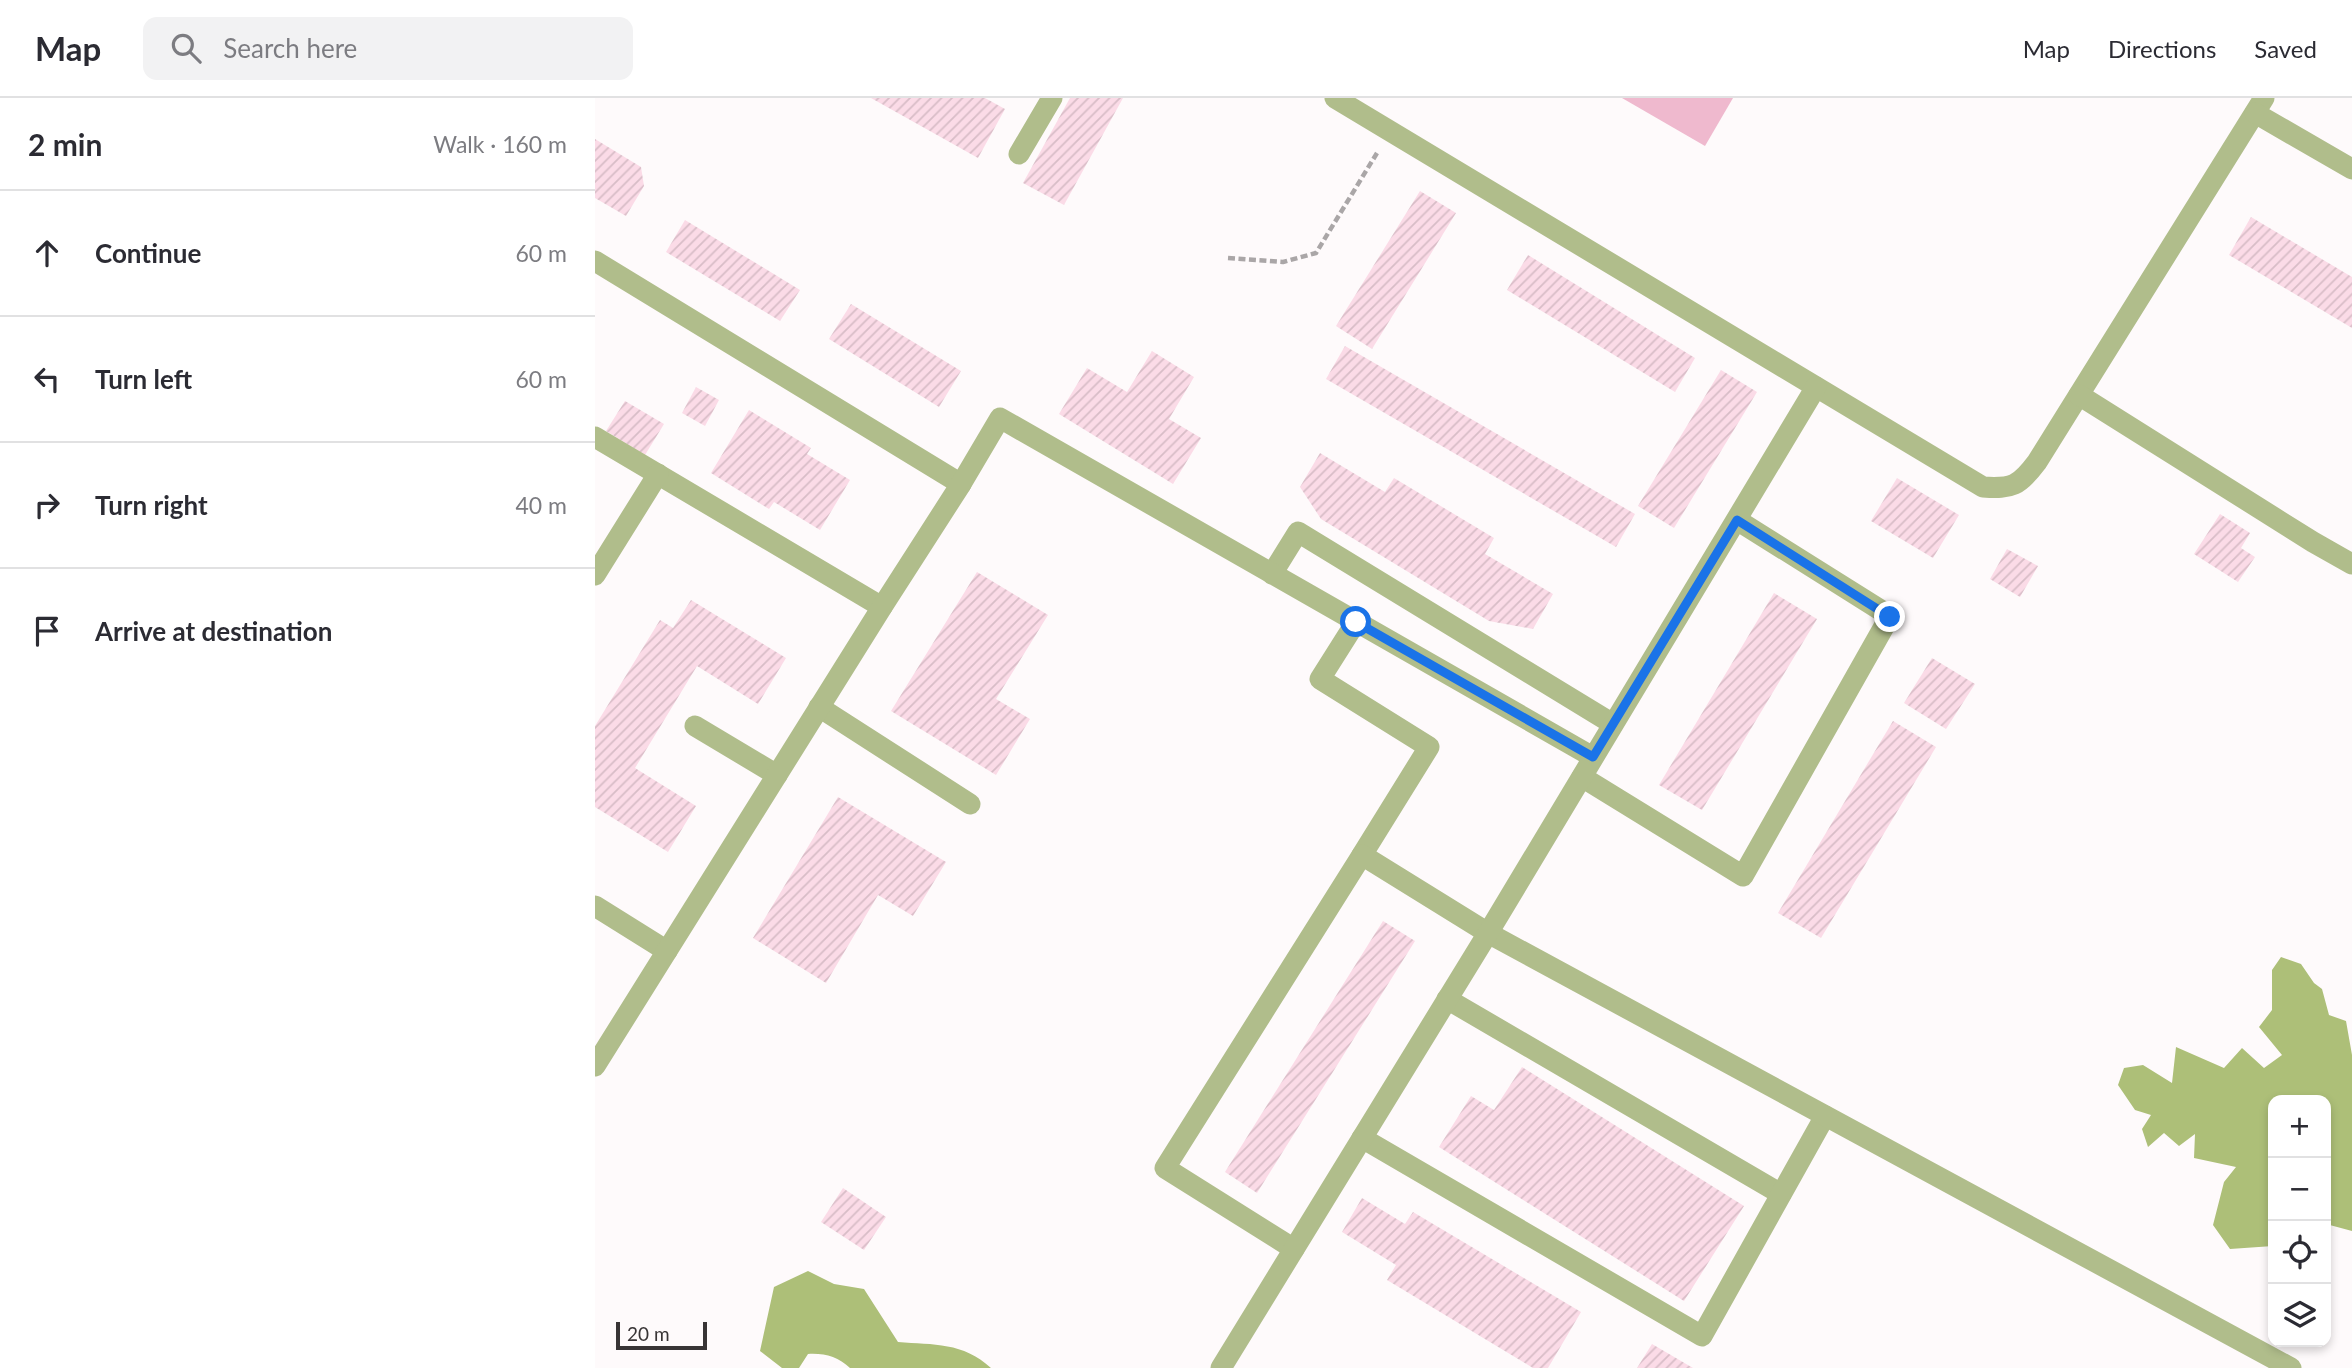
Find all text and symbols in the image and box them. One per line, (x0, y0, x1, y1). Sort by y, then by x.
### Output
search box (143, 17, 633, 80)
text: Map (35, 28, 101, 68)
icon: search (167, 29, 205, 67)
text: Search here (223, 32, 357, 64)
text: Map (2023, 34, 2070, 63)
text: Directions (2108, 34, 2216, 63)
text: Saved (2254, 34, 2317, 63)
text: 2 min (28, 126, 102, 162)
text: Walk · 160 m (433, 130, 567, 158)
icon: ahead (28, 234, 66, 272)
text: Continue (95, 237, 201, 269)
text: 60 m (516, 239, 567, 267)
icon: left (28, 360, 66, 398)
text: Turn left (95, 363, 192, 395)
text: 60 m (516, 365, 567, 393)
icon: right (28, 486, 66, 524)
text: Turn right (95, 489, 208, 521)
text: 40 m (516, 491, 567, 519)
route end (1874, 601, 1905, 632)
route start (1340, 606, 1371, 637)
icon: arrive (28, 612, 66, 650)
text: Arrive at destination (95, 615, 332, 647)
map controls (2268, 1095, 2331, 1347)
button: + (2268, 1095, 2331, 1158)
button: − (2268, 1158, 2331, 1221)
button: locate (2268, 1221, 2331, 1284)
button: layers (2268, 1284, 2331, 1347)
scale bar (616, 1319, 707, 1351)
text: 20 m (627, 1322, 670, 1345)

